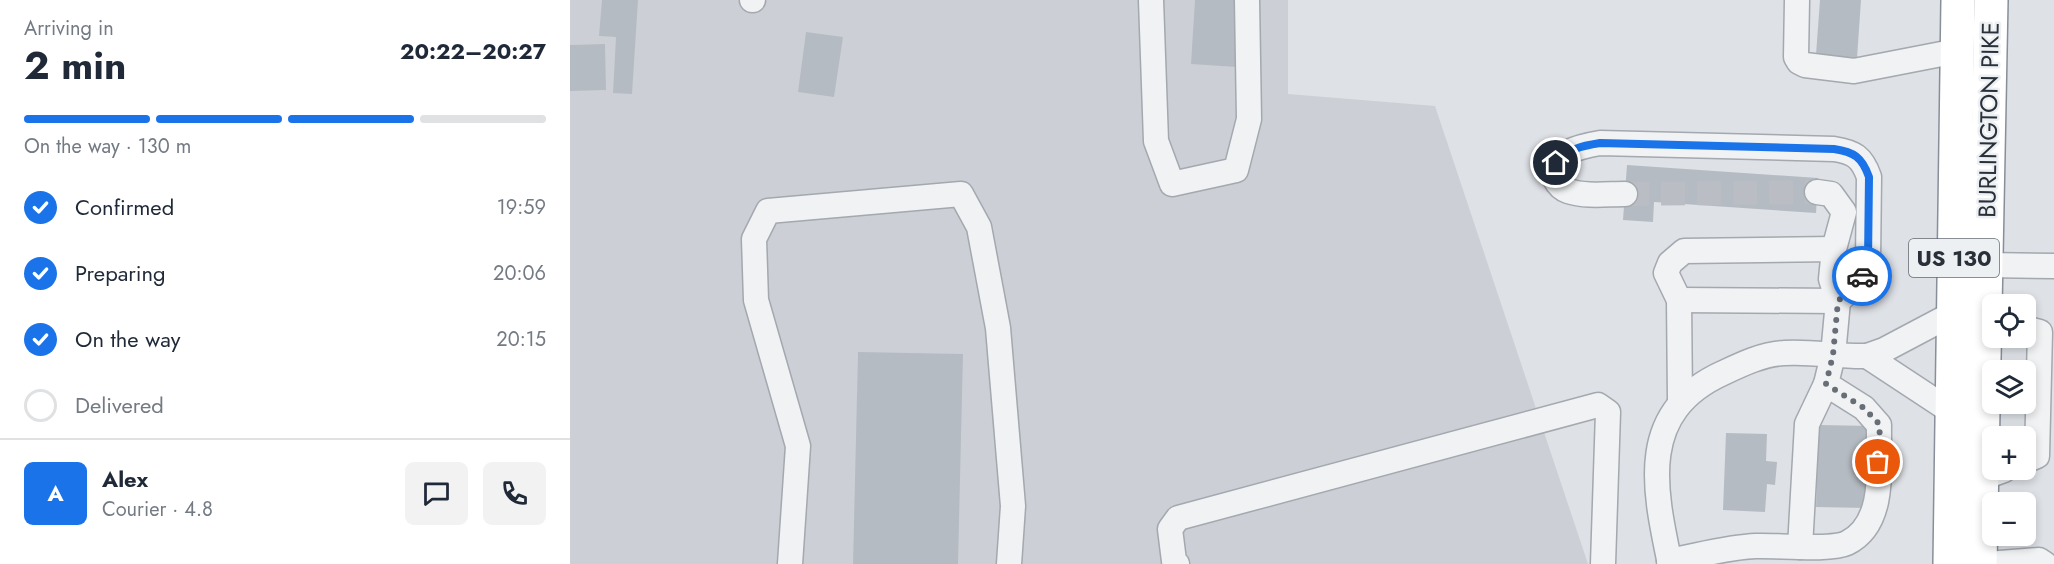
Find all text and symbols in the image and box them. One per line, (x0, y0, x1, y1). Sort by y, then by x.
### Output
text: Arriving in (24, 14, 114, 43)
street label: BURLINGTON PIKE (1969, 22, 2008, 218)
text: 20:22–20:27 (400, 35, 546, 67)
text: 2 min (24, 37, 126, 94)
text: On the way · 130 m (24, 132, 191, 161)
pin (1530, 137, 1581, 188)
icon: home (1539, 146, 1572, 179)
icon: check (24, 191, 57, 224)
text: Confirmed (75, 191, 174, 223)
text: 19:59 (497, 193, 546, 222)
road number: US 130 (1909, 239, 1999, 277)
courier (1832, 246, 1892, 306)
icon: check (24, 257, 57, 290)
text: Preparing (75, 257, 166, 289)
text: 20:06 (493, 259, 546, 288)
icon: car (1846, 260, 1879, 293)
map controls (1982, 294, 2036, 546)
button: locate (1982, 294, 2036, 348)
icon: check (24, 323, 57, 356)
text: On the way (75, 323, 180, 355)
text: 20:15 (496, 325, 546, 354)
button: layers (1982, 360, 2036, 414)
text: Delivered (75, 389, 164, 421)
button: + (1982, 426, 2036, 480)
pin (1852, 436, 1903, 487)
icon: bag (1861, 445, 1894, 478)
button: chat (405, 462, 468, 525)
button: phone (483, 462, 546, 525)
text: Alex (102, 463, 148, 495)
text: A (47, 477, 64, 509)
button: − (1982, 492, 2036, 546)
text: Courier · 4.8 (102, 495, 213, 524)

